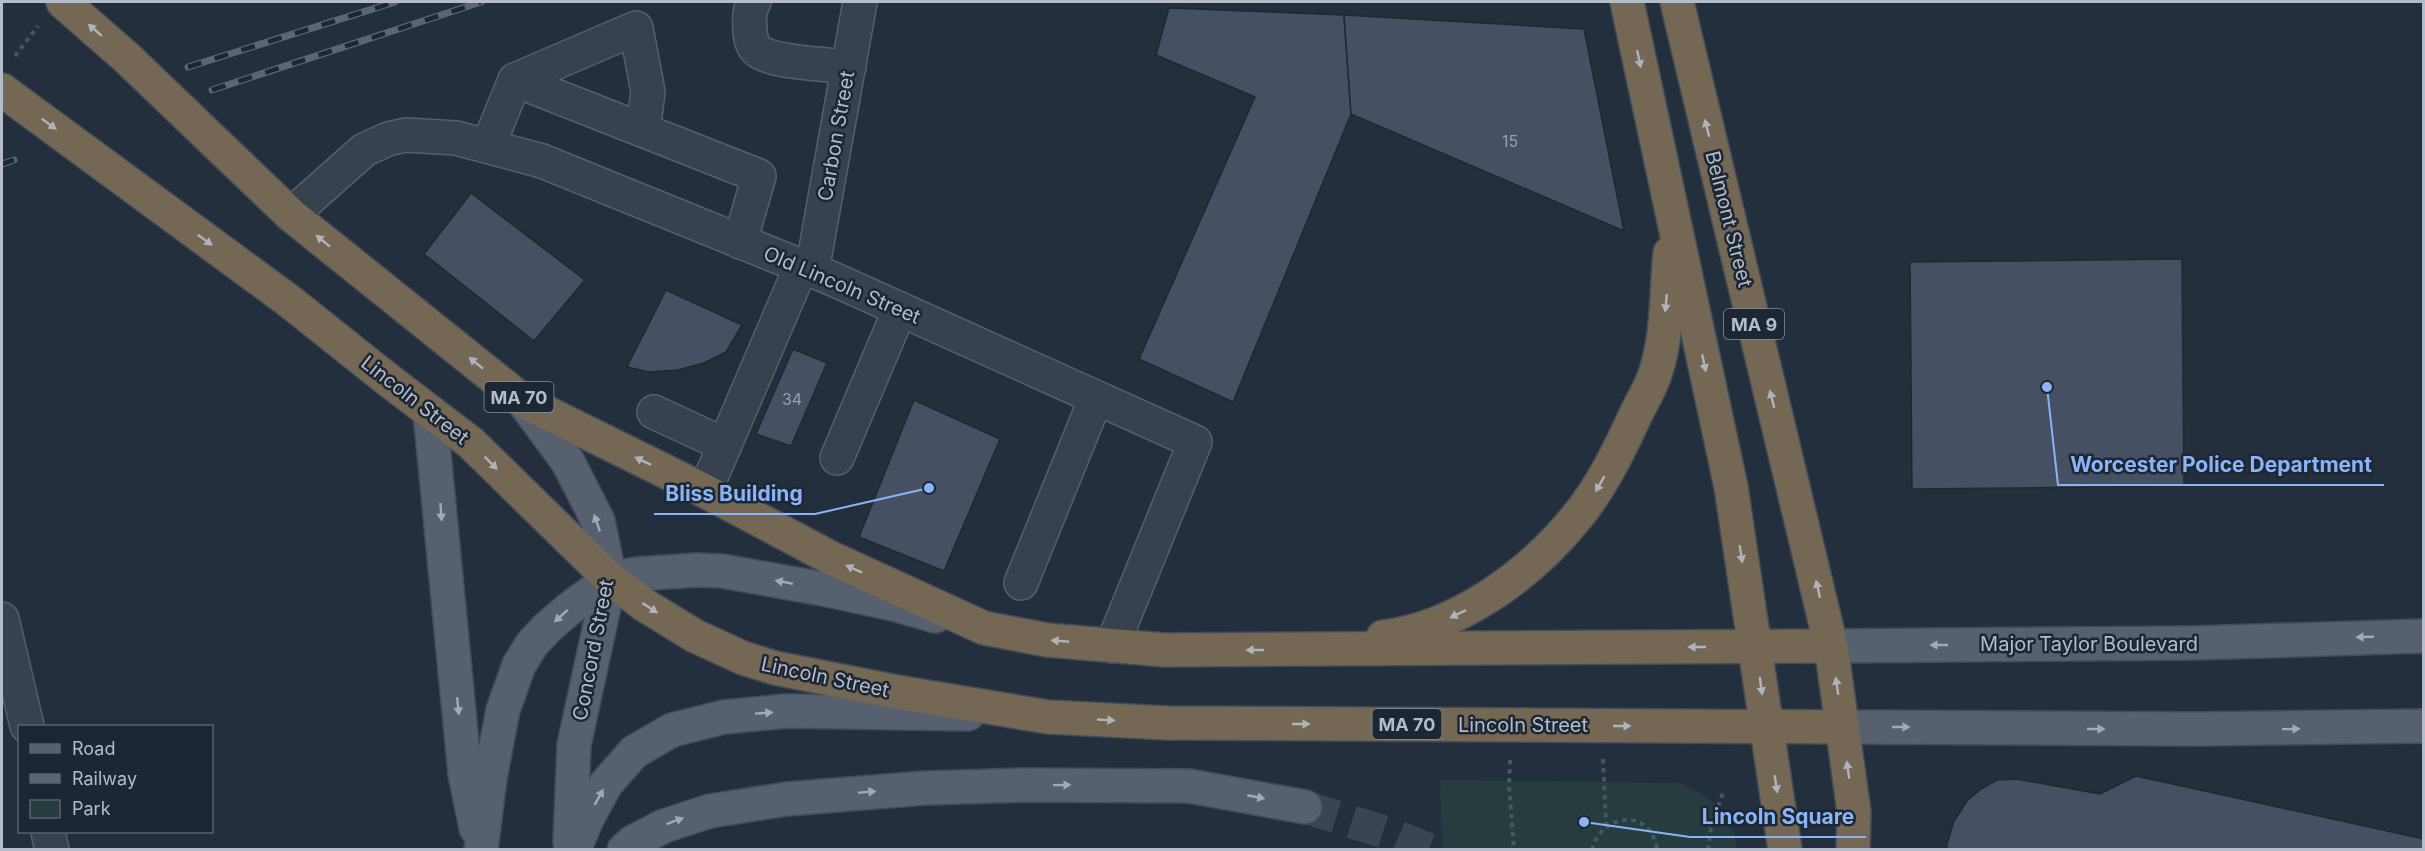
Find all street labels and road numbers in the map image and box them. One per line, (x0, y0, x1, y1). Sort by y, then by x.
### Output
street label: Carbon Street (813, 69, 859, 203)
street label: Belmont Street (1700, 148, 1758, 290)
street label: Old Lincoln Street (760, 241, 924, 329)
road number: MA 9 (1724, 309, 1784, 339)
street label: Lincoln Street (356, 350, 474, 450)
road number: MA 70 (484, 382, 554, 412)
street label: Concord Street (568, 577, 619, 723)
street label: Major Taylor Boulevard (1980, 632, 2198, 656)
street label: Lincoln Street (759, 652, 892, 702)
road number: MA 70 (1372, 709, 1442, 739)
street label: Lincoln Street (1458, 713, 1589, 737)

